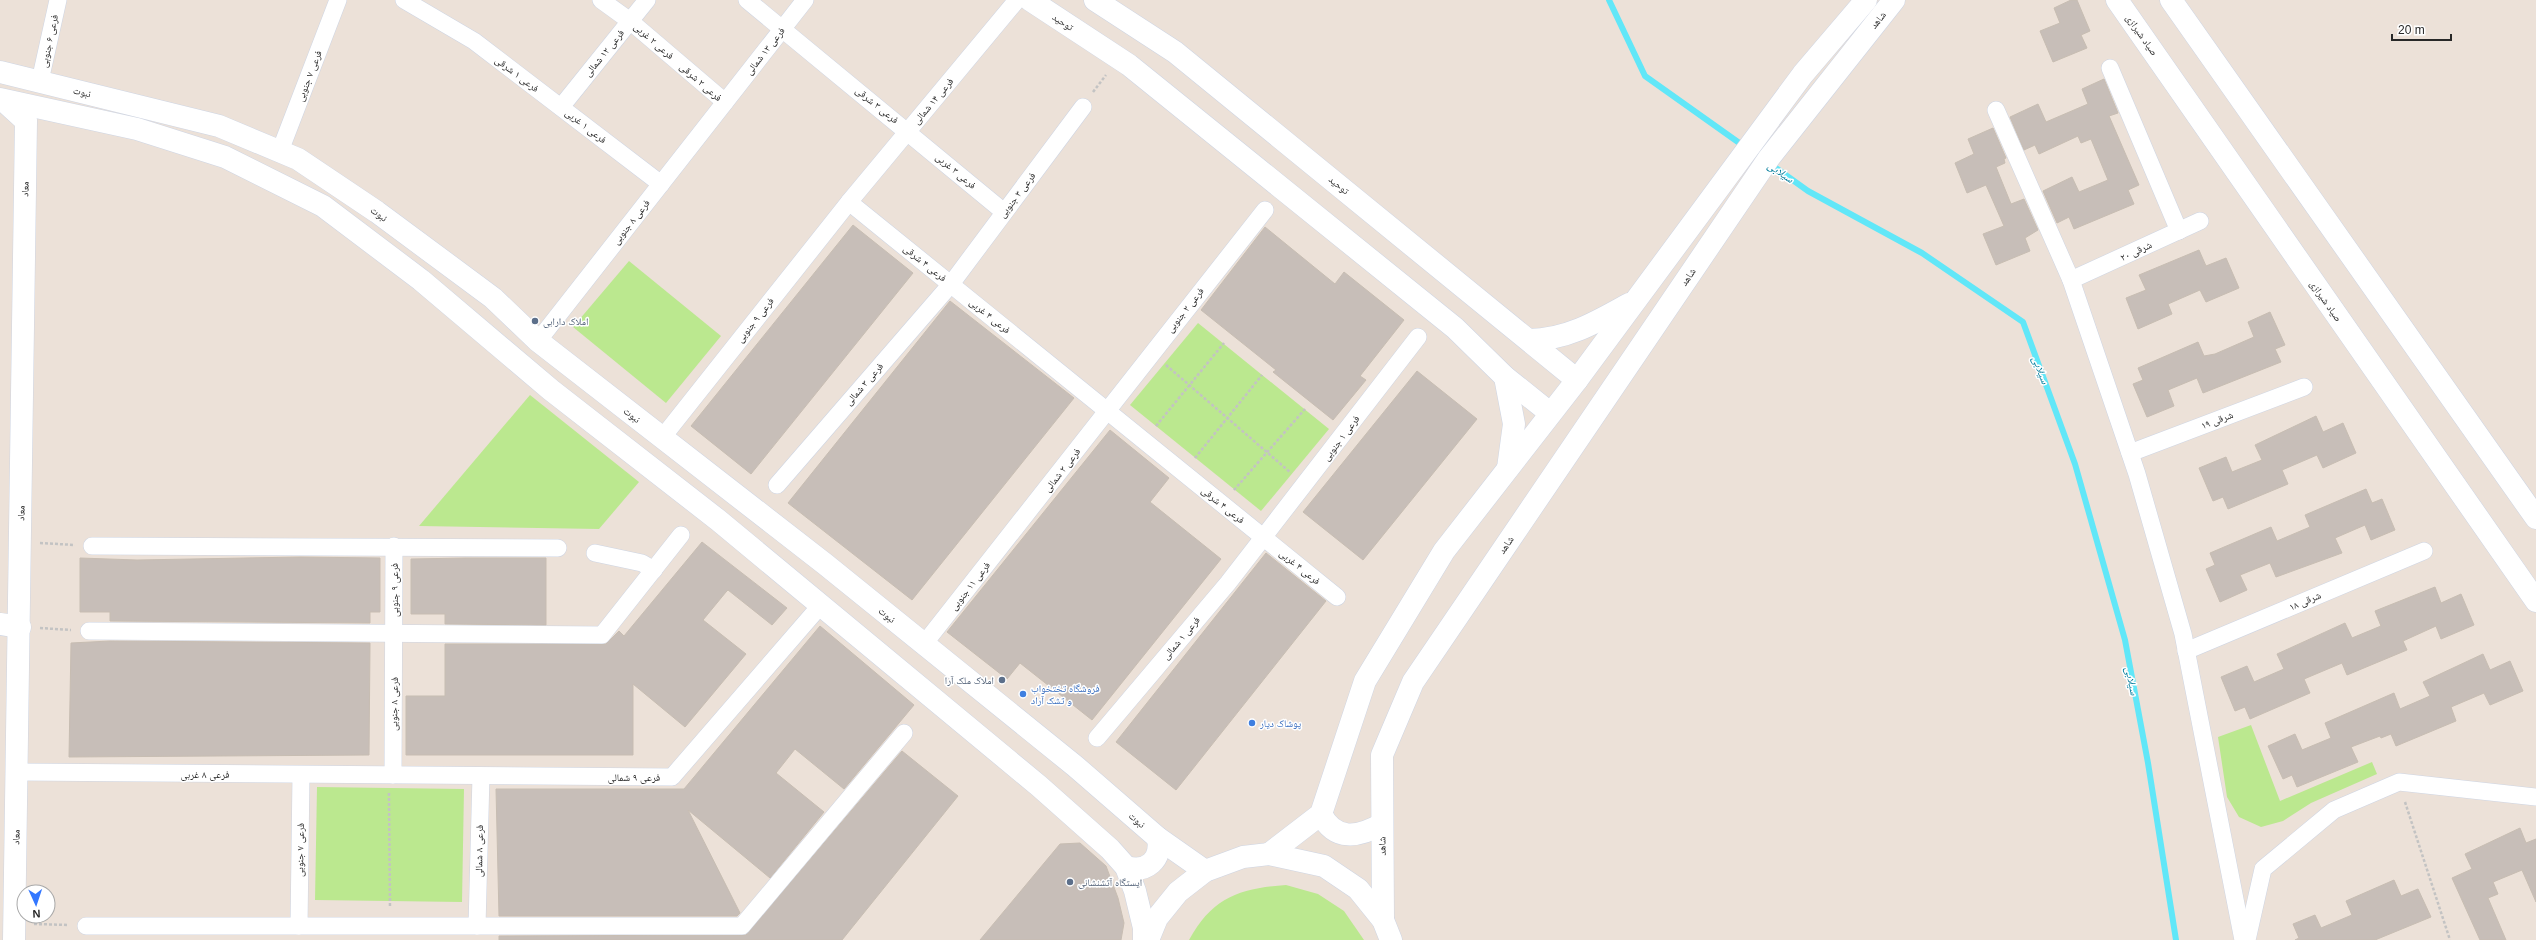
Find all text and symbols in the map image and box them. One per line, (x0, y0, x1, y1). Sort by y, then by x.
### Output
street label: شاهد (1868, 9, 1888, 31)
street label: توحید (1050, 11, 1076, 33)
street label: صیاد شیرازی (2123, 12, 2160, 58)
street label: فرعی ۶ جنوبی (38, 14, 61, 69)
scale bar (2392, 16, 2451, 42)
street label: فرعی ۲ غربی (631, 21, 676, 62)
text: 20 m (2398, 23, 2425, 37)
street label: فرعی ۱۳ شمالی (743, 25, 788, 77)
street label: فرعی ۱۲ شمالی (582, 27, 627, 79)
street label: فرعی ۷ جنوبی (294, 49, 325, 103)
street label: فرعی ۱ شرقی (492, 54, 541, 95)
street label: فرعی ۲ شرقی (677, 61, 724, 104)
street label: فرعی ۱۴ شمالی (910, 76, 956, 127)
street label: نبوت (72, 84, 92, 100)
street label: فرعی ۳ شرقی (853, 84, 901, 126)
street label: فرعی ۱ غربی (563, 107, 609, 146)
street label: فرعی ۳ غربی (933, 151, 978, 192)
water label: سیلابی (1765, 159, 1797, 186)
street label: فرعی ۳ جنوبی (996, 170, 1038, 220)
street label: توحید (1327, 174, 1351, 197)
street label: معاد (19, 181, 31, 197)
street label: فرعی ۸ جنوبی (610, 197, 653, 247)
street label: نبوت (368, 204, 390, 224)
street label: ۲۰ شرقی (2119, 239, 2154, 264)
street label: فرعی ۴ شرقی (901, 242, 949, 284)
street label: شاهد (1678, 266, 1698, 288)
street label: صیاد شیرازی (2307, 278, 2344, 324)
street label: فرعی ۲ جنوبی (1164, 285, 1207, 335)
street label: فرعی ۹ جنوبی (734, 295, 777, 345)
street label: فرعی ۴ غربی (967, 296, 1012, 336)
marker: املاک دارابی (530, 316, 540, 326)
place label: املاک دارابی (543, 316, 588, 328)
water label: سیلابی (2030, 355, 2052, 386)
street label: فرعی ۳ شمالی (843, 361, 886, 408)
street label: نبوت (621, 405, 643, 425)
street label: ۱۹ شرقی (2199, 409, 2235, 432)
street label: فرعی ۱ جنوبی (1320, 413, 1362, 463)
street label: فرعی ۲ شمالی (1042, 446, 1083, 495)
street label: فرعی ۴ شرقی (1199, 484, 1247, 526)
street label: معاد (15, 505, 27, 521)
street label: شاهد (1496, 534, 1516, 556)
street label: فرعی ۴ غربی (1277, 547, 1322, 587)
street label: فرعی ۱۱ جنوبی (948, 560, 993, 613)
street label: فرعی ۹ جنوبی (389, 563, 401, 617)
street label: ۱۸ شرقی (2287, 589, 2323, 614)
street label: نبوت (876, 605, 898, 625)
street label: فرعی ۱ شمالی (1160, 614, 1203, 662)
water label: سیلابی (2122, 666, 2141, 697)
place label: املاک ملک آرا (945, 675, 994, 686)
marker: املاک ملک آرا (997, 675, 1007, 685)
street label: فرعی ۸ جنوبی (388, 677, 401, 731)
place label: فروشگاه تختخواب و تشک آراد (1031, 683, 1100, 706)
marker: فروشگاه تختخواب و تشک آراد (1018, 689, 1028, 699)
marker: پوشاک دیار (1247, 718, 1257, 728)
place label: پوشاک دیار (1259, 718, 1301, 730)
street label: فرعی ۸ غربی (181, 769, 229, 781)
street label: فرعی ۹ شمالی (608, 772, 660, 784)
street label: نبوت (1126, 810, 1148, 830)
street label: فرعی ۷ جنوبی (294, 823, 307, 877)
street label: فرعی ۸ شمالی (473, 825, 486, 877)
street label: معاد (10, 829, 22, 845)
street label: شاهد (1376, 836, 1388, 856)
marker: ایستگاه آتشنشانی (1065, 877, 1075, 887)
place label: ایستگاه آتشنشانی (1078, 877, 1142, 889)
north arrow (16, 884, 56, 924)
text: N (32, 908, 41, 920)

